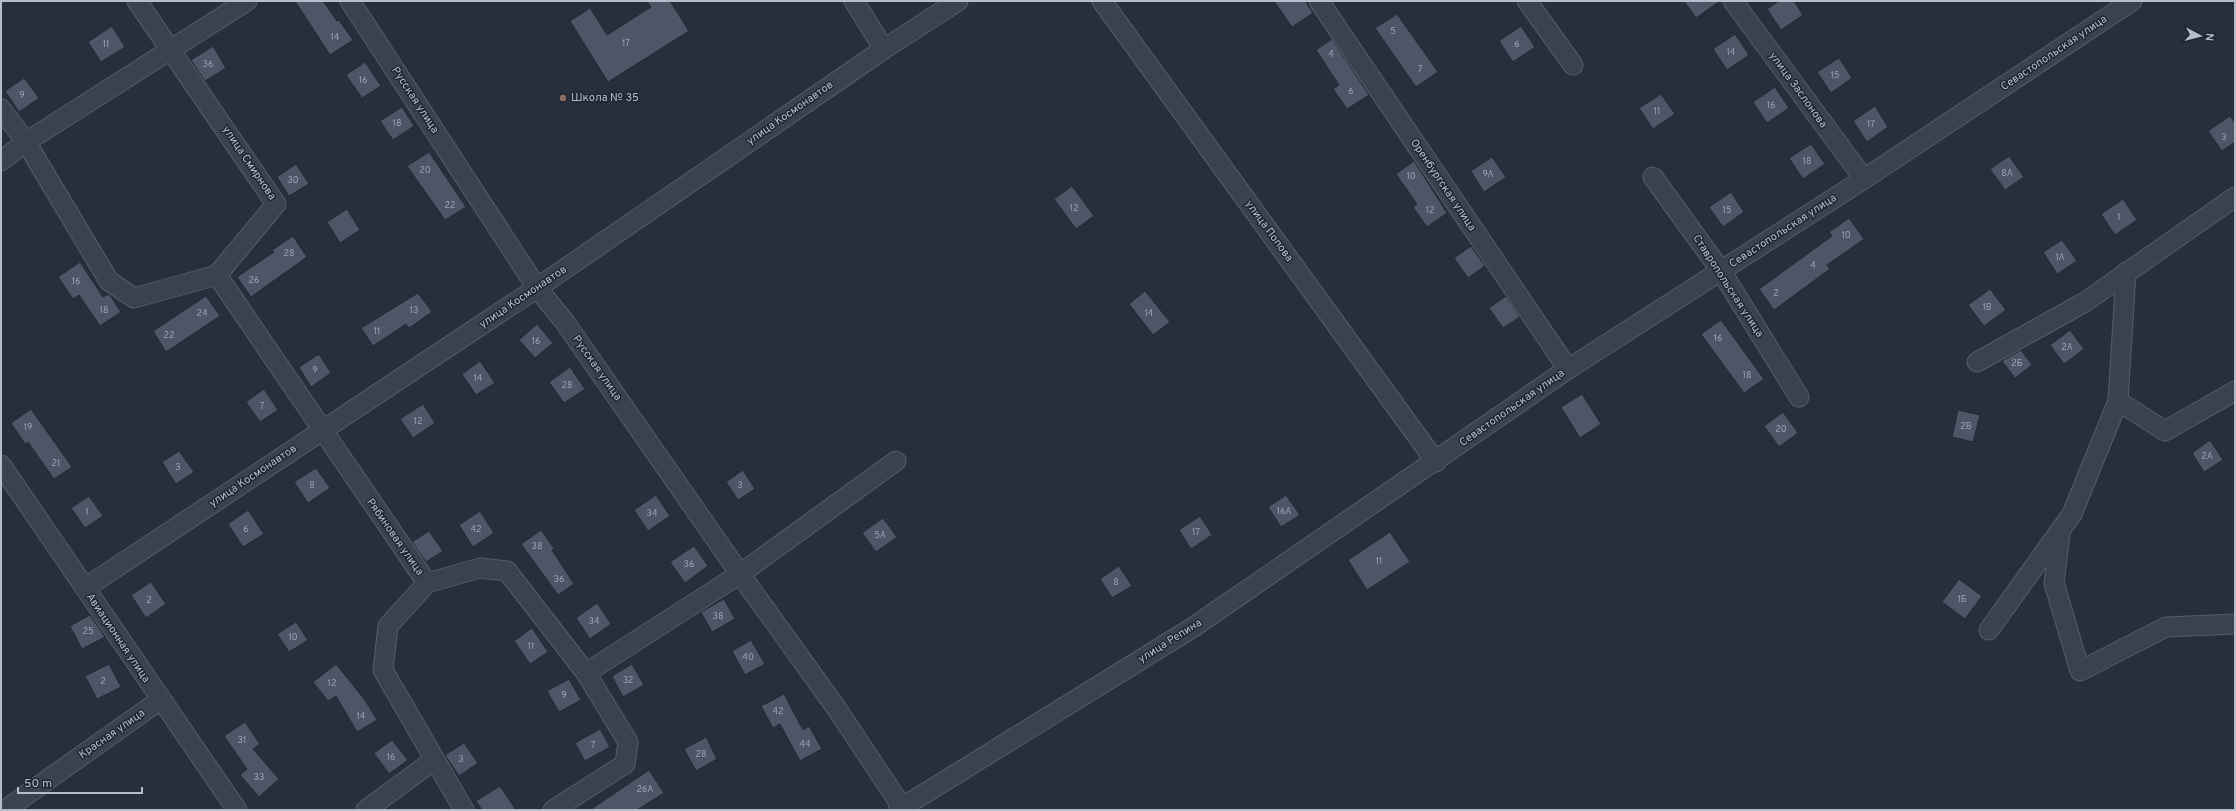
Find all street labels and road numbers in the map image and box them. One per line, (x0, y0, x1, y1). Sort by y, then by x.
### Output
street label: Севастопольская улица (1998, 12, 2110, 94)
street label: улица Заслонова (1766, 49, 1830, 131)
street label: Русская улица (388, 64, 442, 136)
street label: улица Космонавтов (744, 78, 836, 148)
street label: улица Смирнова (219, 123, 279, 203)
street label: Оренбургская улица (1407, 136, 1479, 234)
street label: Севастопольская улица (1727, 191, 1840, 271)
street label: улица Попова (1242, 197, 1296, 265)
street label: Ставропольская улица (1689, 232, 1767, 340)
street label: улица Космонавтов (477, 262, 569, 332)
street label: Русская улица (569, 333, 625, 404)
street label: Севастопольская улица (1457, 366, 1568, 450)
street label: улица Космонавтов (207, 441, 299, 511)
street label: Рябиновая улица (363, 496, 427, 578)
street label: Авиационная улица (83, 591, 153, 686)
street label: улица Репина (1136, 616, 1205, 666)
street label: Красная улица (76, 706, 148, 762)

